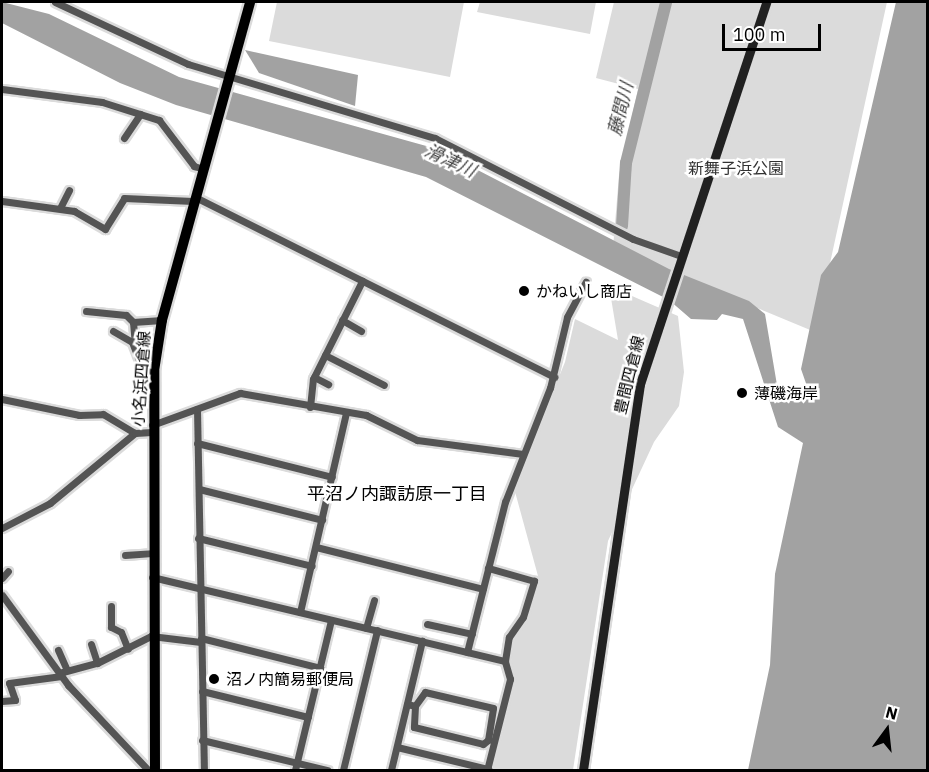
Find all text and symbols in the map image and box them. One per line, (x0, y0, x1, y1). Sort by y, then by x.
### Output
scale bar (725, 12, 824, 50)
text: 100 m (733, 23, 785, 46)
water label: 藤間川 (604, 80, 638, 138)
water label: 滑津川 (421, 140, 479, 182)
park label: 新舞子浜公園 (688, 158, 784, 178)
place label: かねいし商店 (536, 281, 632, 301)
marker: かねいし商店 (517, 284, 531, 298)
street label: 小名浜四倉線 (128, 330, 154, 428)
street label: 豊間四倉線 (610, 334, 648, 416)
place label: 薄磯海岸 (754, 383, 818, 403)
marker: 薄磯海岸 (735, 386, 749, 400)
district label: 平沼ノ内諏訪原一丁目 (307, 483, 487, 505)
place label: 沼ノ内簡易郵便局 (226, 669, 354, 689)
marker: 沼ノ内簡易郵便局 (207, 672, 221, 686)
north arrow (857, 700, 917, 760)
text: N (883, 701, 900, 724)

